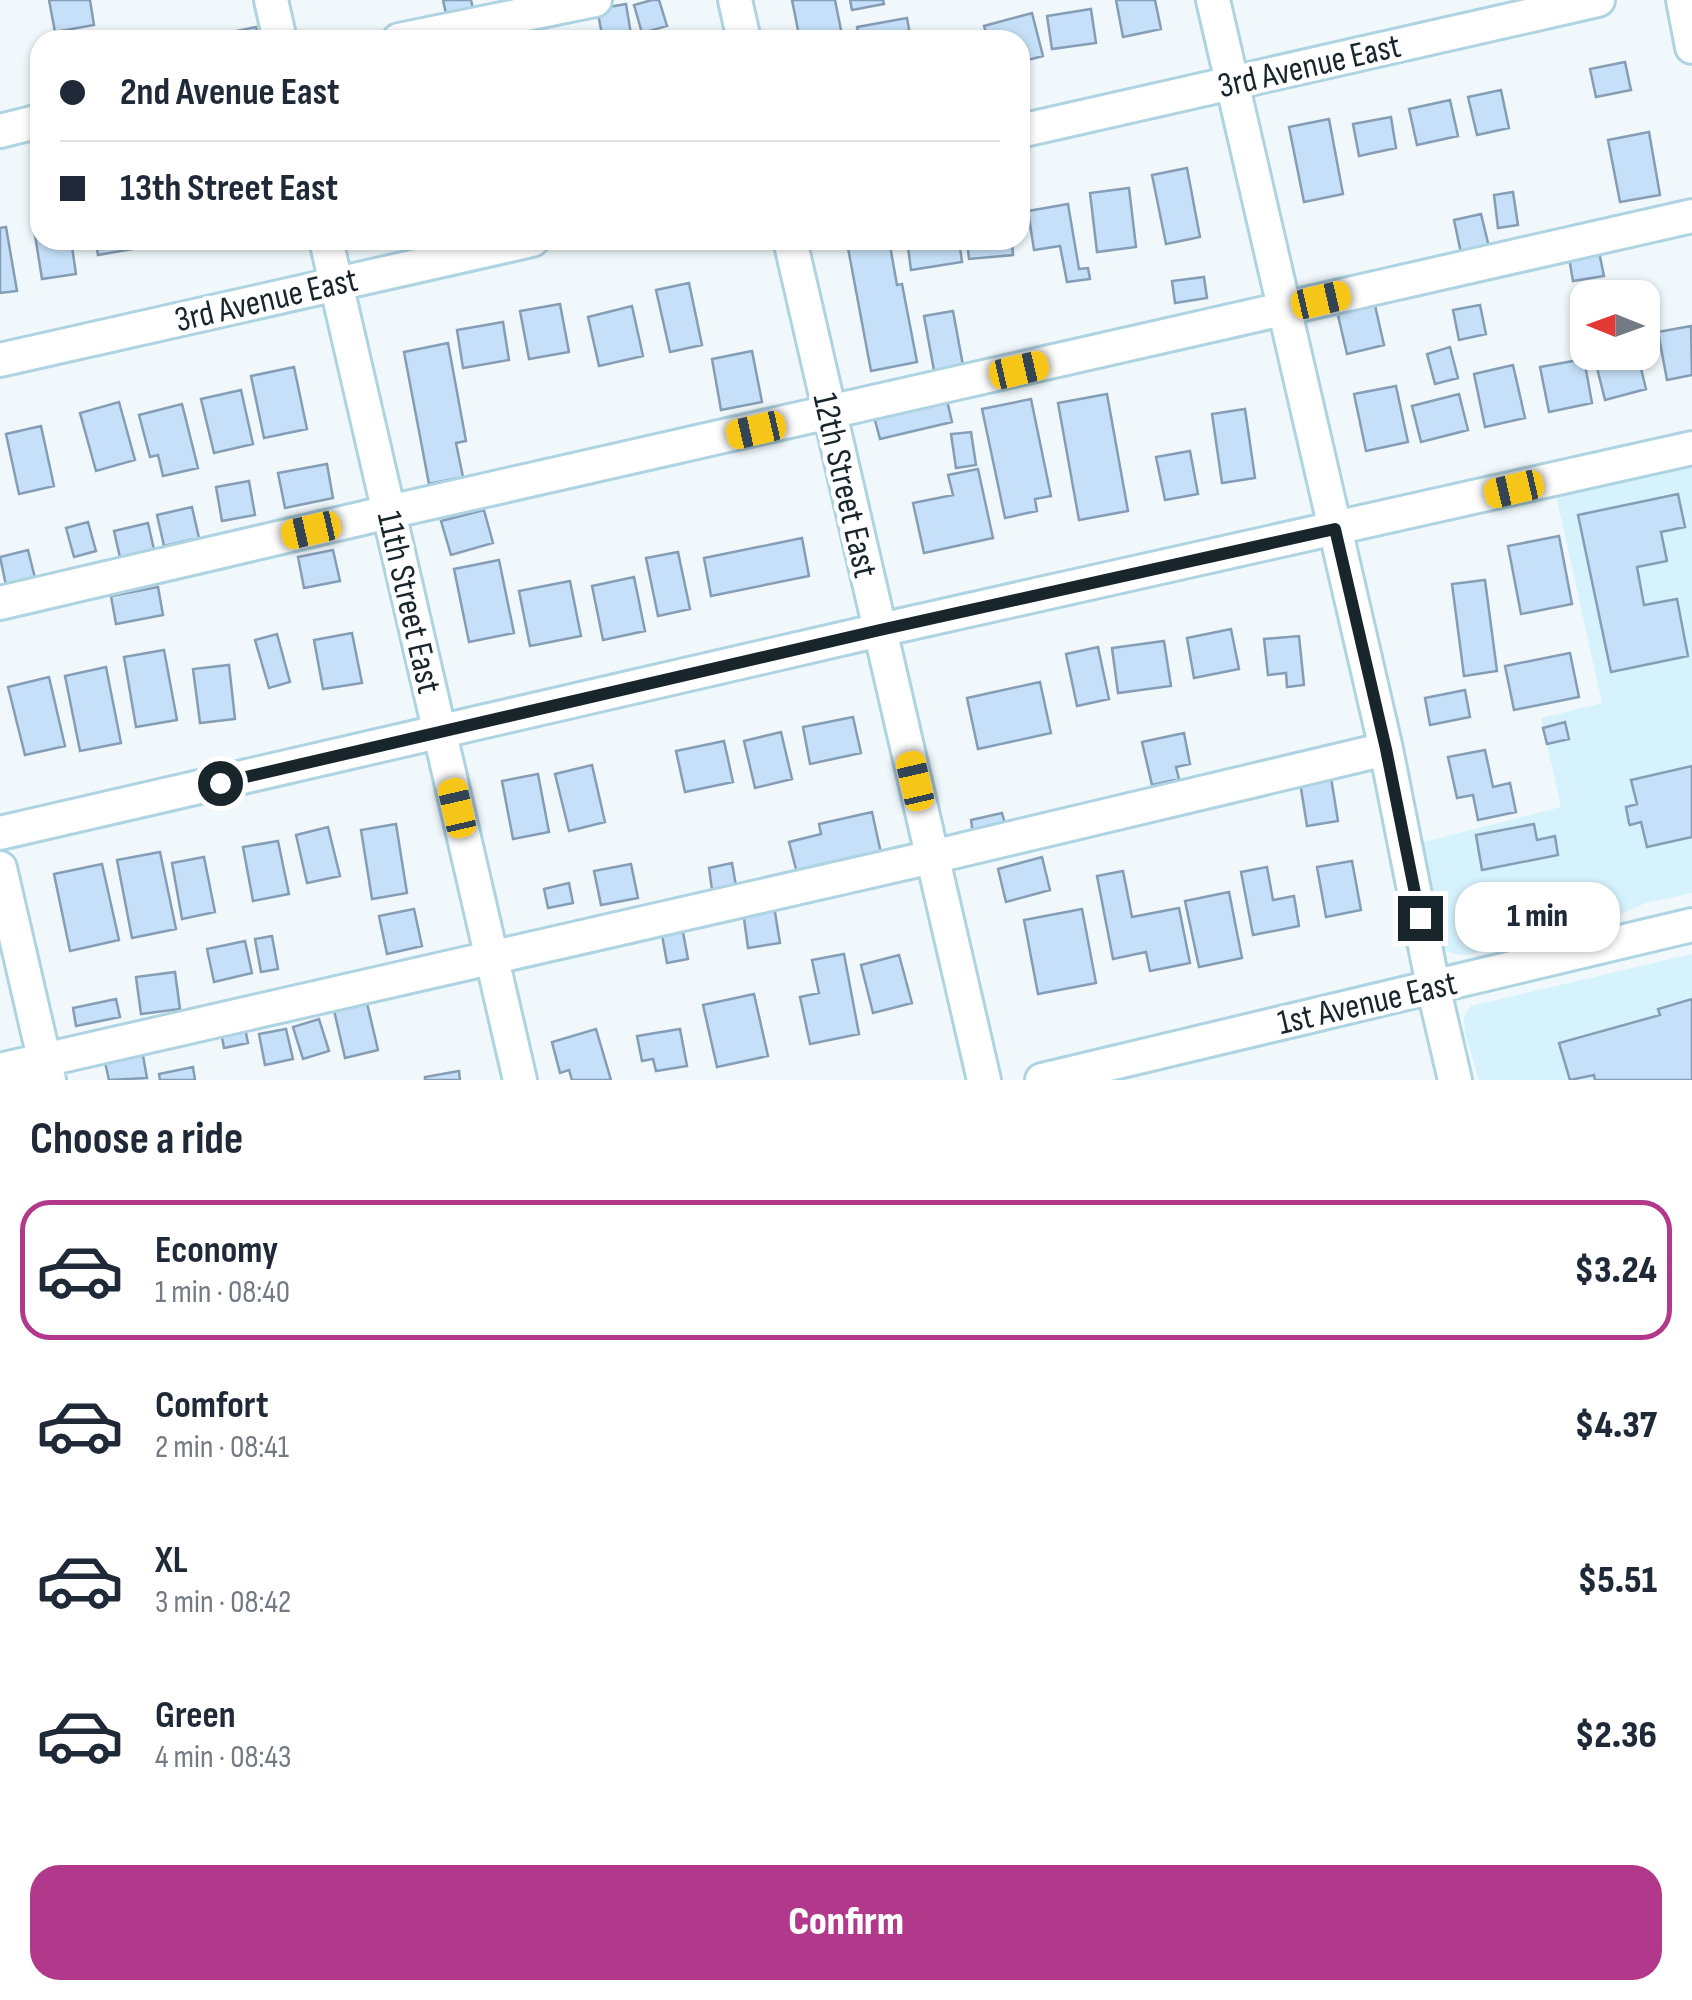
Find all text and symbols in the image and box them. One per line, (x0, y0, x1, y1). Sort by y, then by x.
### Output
street label: 3rd Avenue East (1214, 25, 1405, 108)
text: 2nd Avenue East (120, 70, 340, 115)
text: 13th Street East (120, 166, 338, 211)
street label: 3rd Avenue East (171, 259, 362, 342)
car (1288, 279, 1354, 321)
north arrow (1570, 280, 1660, 370)
map controls (1570, 280, 1660, 370)
car (986, 349, 1052, 391)
street label: 12th Street East (802, 389, 887, 582)
car (723, 409, 789, 451)
car (1481, 468, 1547, 510)
street label: 11th Street East (367, 507, 450, 698)
car (278, 509, 344, 551)
car (894, 748, 936, 814)
route start (198, 761, 243, 806)
car (436, 775, 478, 841)
callout: 1 min (1455, 883, 1620, 953)
route end (1398, 896, 1443, 941)
text: 1 min (1507, 897, 1568, 936)
street label: 1st Avenue East (1273, 962, 1461, 1045)
text: Choose a ride (30, 1112, 243, 1167)
icon: car (35, 1225, 125, 1315)
text: Economy (155, 1228, 278, 1273)
text: $3.24 (1574, 1248, 1657, 1293)
text: 1 min · 08:40 (155, 1273, 290, 1312)
icon: car (35, 1380, 125, 1470)
text: Comfort (155, 1383, 269, 1428)
text: $4.37 (1575, 1403, 1657, 1448)
text: 2 min · 08:41 (155, 1428, 289, 1467)
icon: car (35, 1535, 125, 1625)
text: XL (155, 1538, 188, 1583)
text: $5.51 (1578, 1558, 1657, 1603)
text: 3 min · 08:42 (155, 1583, 291, 1622)
icon: car (35, 1690, 125, 1780)
text: Green (155, 1693, 236, 1738)
text: $2.36 (1575, 1713, 1657, 1758)
text: 4 min · 08:43 (155, 1738, 291, 1777)
button: Confirm (30, 1865, 1662, 1980)

